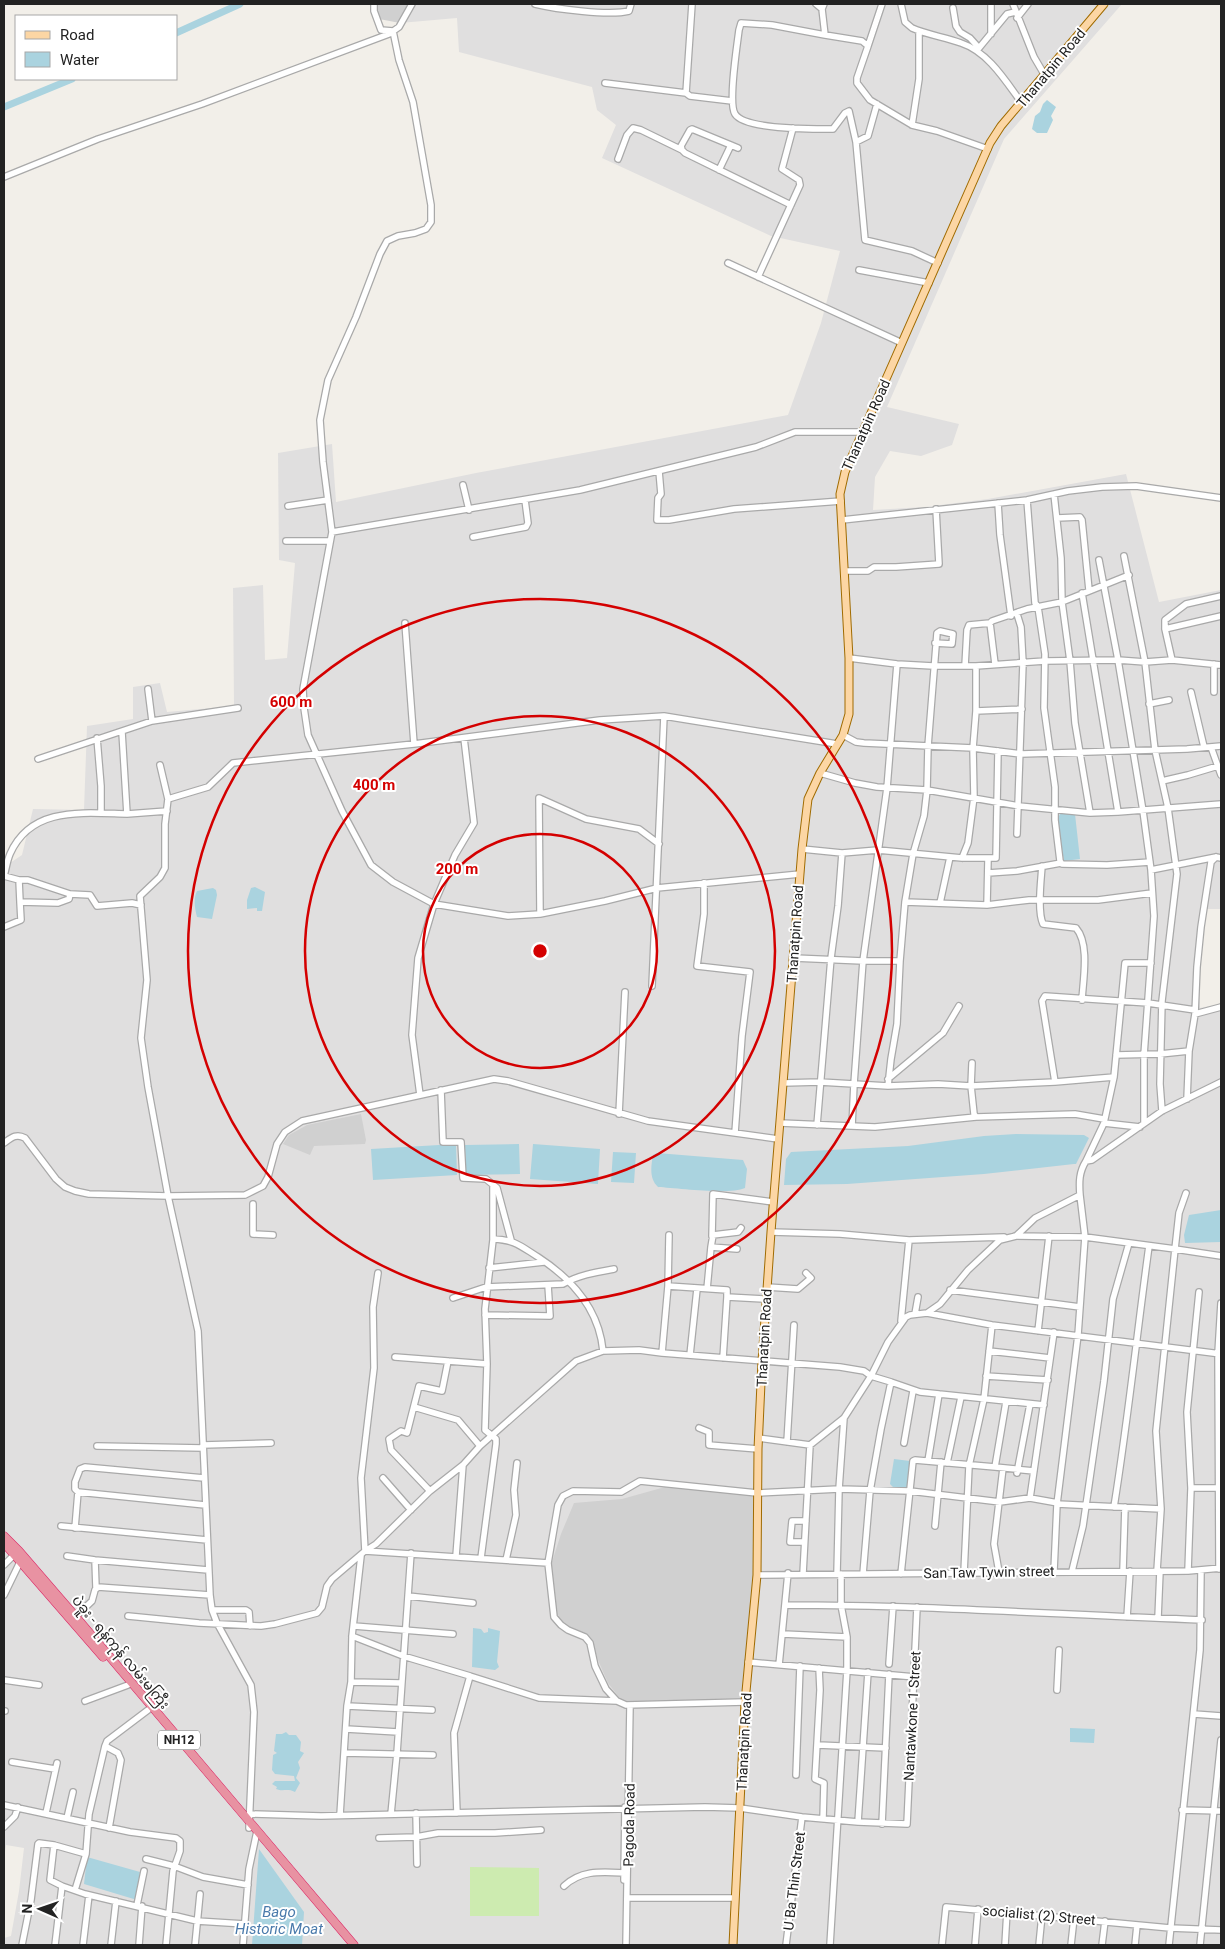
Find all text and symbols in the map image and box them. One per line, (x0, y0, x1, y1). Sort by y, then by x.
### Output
legend (15, 15, 178, 80)
street label: Thanatpin Road (1013, 25, 1089, 111)
text: Road (60, 26, 94, 44)
text: Water (60, 51, 99, 69)
street label: Thanatpin Road (839, 377, 893, 473)
text: 600 m (270, 693, 312, 711)
text: 400 m (353, 776, 395, 794)
text: 200 m (436, 860, 478, 878)
street label: Thanatpin Road (784, 884, 806, 984)
centre of rings (531, 942, 549, 960)
street label: Thanatpin Road (753, 1289, 775, 1387)
street label: San Taw Tywin street (923, 1563, 1055, 1581)
street label: ပဲခူး - ရန်ကုန် လမ်းမကြီး (66, 1591, 175, 1714)
street label: Nantawkone 1 Street (901, 1650, 923, 1781)
street label: Thanatpin Road (733, 1693, 755, 1791)
road number: NH12 (158, 1730, 200, 1750)
street label: Pagoda Road (620, 1783, 638, 1867)
street label: U Ba Thin Street (780, 1830, 808, 1931)
north arrow (15, 1884, 65, 1934)
street label: socialist (2) Street (982, 1902, 1097, 1929)
text: N (19, 1903, 35, 1914)
water label: Bago Historic Moat (235, 1903, 323, 1938)

